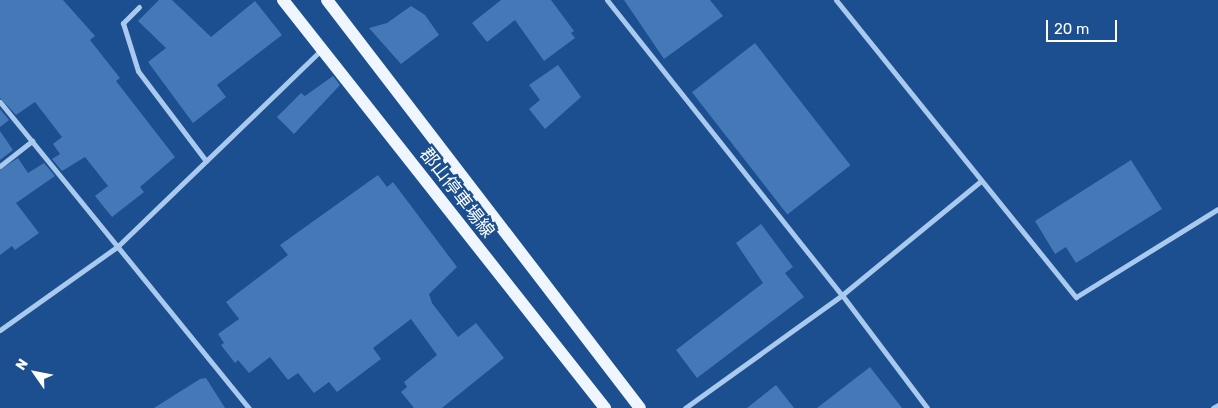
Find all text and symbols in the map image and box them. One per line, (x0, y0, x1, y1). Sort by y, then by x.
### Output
scale bar (1048, 10, 1119, 42)
text: 20 m (1054, 20, 1089, 38)
street label: 郡山停車場線 (415, 144, 499, 242)
north arrow (10, 348, 60, 398)
text: N (12, 356, 32, 373)

